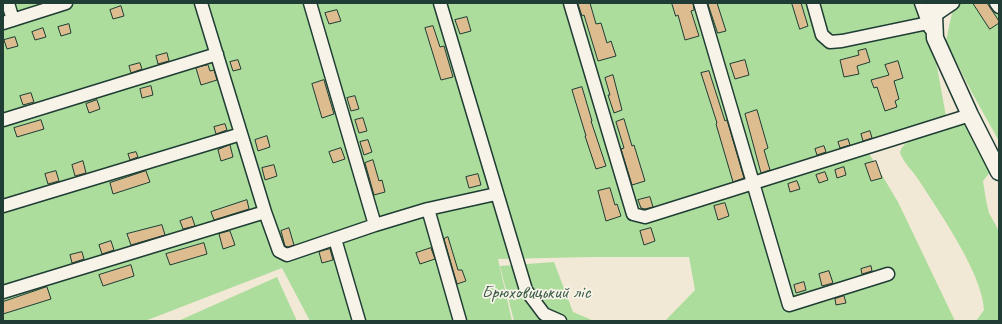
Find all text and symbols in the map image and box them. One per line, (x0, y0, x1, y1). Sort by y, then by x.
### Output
park label: Брюховицький ліс (482, 282, 590, 304)

